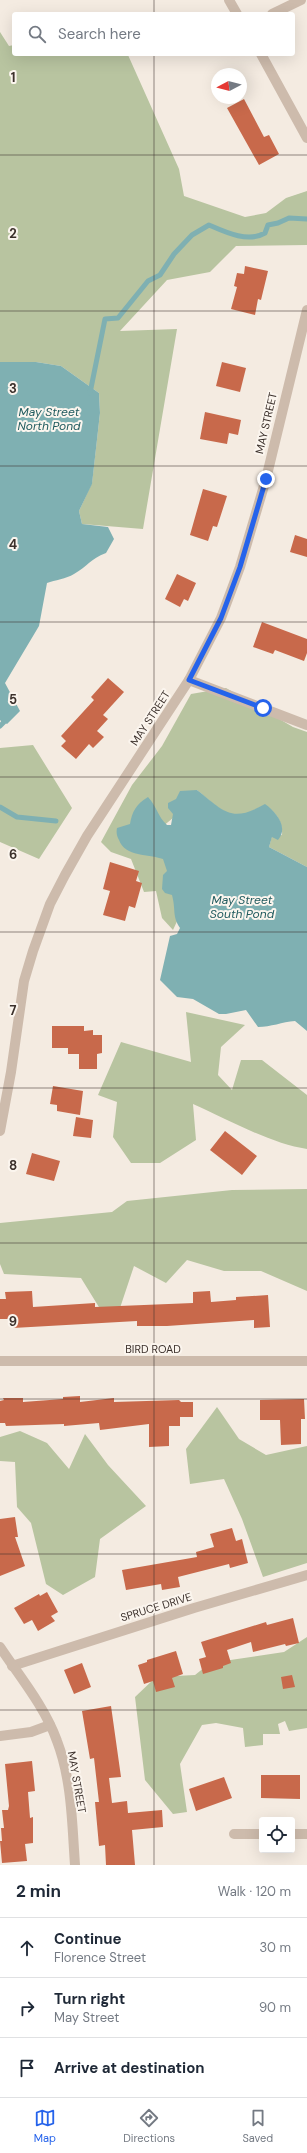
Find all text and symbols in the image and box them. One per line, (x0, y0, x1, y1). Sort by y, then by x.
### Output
search box (12, 12, 295, 56)
icon: search (26, 23, 48, 45)
text: Search here (58, 24, 141, 44)
north arrow (211, 68, 247, 104)
text: 1 (11, 69, 15, 86)
text: 2 (9, 225, 17, 242)
text: 3 (9, 380, 17, 397)
street label: MAY STREET (252, 391, 280, 455)
water label: May Street North Pond (17, 404, 81, 434)
route end (257, 470, 275, 488)
text: 4 (9, 536, 17, 553)
street label: MAY STREET (127, 688, 173, 748)
text: 5 (9, 691, 17, 708)
route start (254, 699, 272, 717)
text: 6 (9, 846, 17, 863)
water label: May Street South Pond (210, 892, 275, 922)
text: 7 (10, 1002, 17, 1019)
text: 8 (9, 1157, 17, 1174)
text: 9 (9, 1313, 17, 1330)
street label: BIRD ROAD (125, 1342, 181, 1356)
street label: SPRUCE DRIVE (119, 1590, 193, 1624)
street label: MAY STREET (65, 1750, 89, 1814)
map controls (259, 1817, 295, 1853)
button: locate (259, 1817, 295, 1853)
text: 2 min (16, 1880, 61, 1902)
text: Walk · 120 m (218, 1883, 291, 1900)
text: Continue (54, 1929, 122, 1949)
icon: ahead (16, 1937, 38, 1959)
text: 30 m (259, 1939, 291, 1956)
text: Florence Street (54, 1949, 146, 1966)
text: Turn right (54, 1989, 125, 2009)
icon: right (16, 1997, 38, 2019)
text: 90 m (259, 1999, 291, 2016)
text: May Street (54, 2009, 119, 2026)
icon: arrive (16, 2057, 38, 2079)
text: Arrive at destination (54, 2058, 205, 2078)
tab: Map (34, 2107, 56, 2145)
tab: Directions (123, 2107, 175, 2145)
tab: Saved (242, 2107, 273, 2145)

